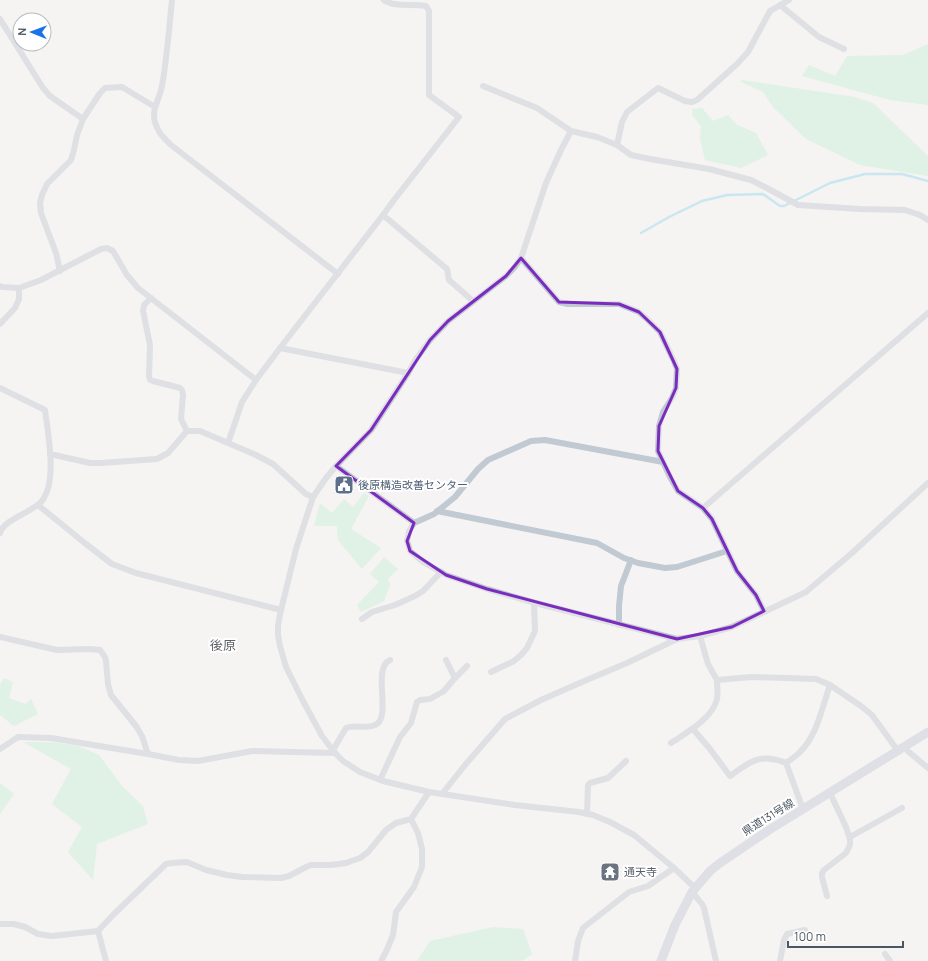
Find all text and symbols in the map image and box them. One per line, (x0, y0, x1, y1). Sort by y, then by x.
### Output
north arrow (12, 12, 52, 52)
text: N (14, 28, 29, 36)
public building icon: 後原構造改善センター (333, 474, 355, 496)
place label: 後原構造改善センター (358, 477, 468, 492)
district label: 後原 (210, 636, 236, 654)
street label: 県道131号線 (739, 795, 797, 838)
temple icon: 通天寺 (599, 861, 621, 883)
place label: 通天寺 (624, 864, 657, 879)
scale bar (788, 923, 903, 949)
text: 100 m (794, 928, 826, 945)

